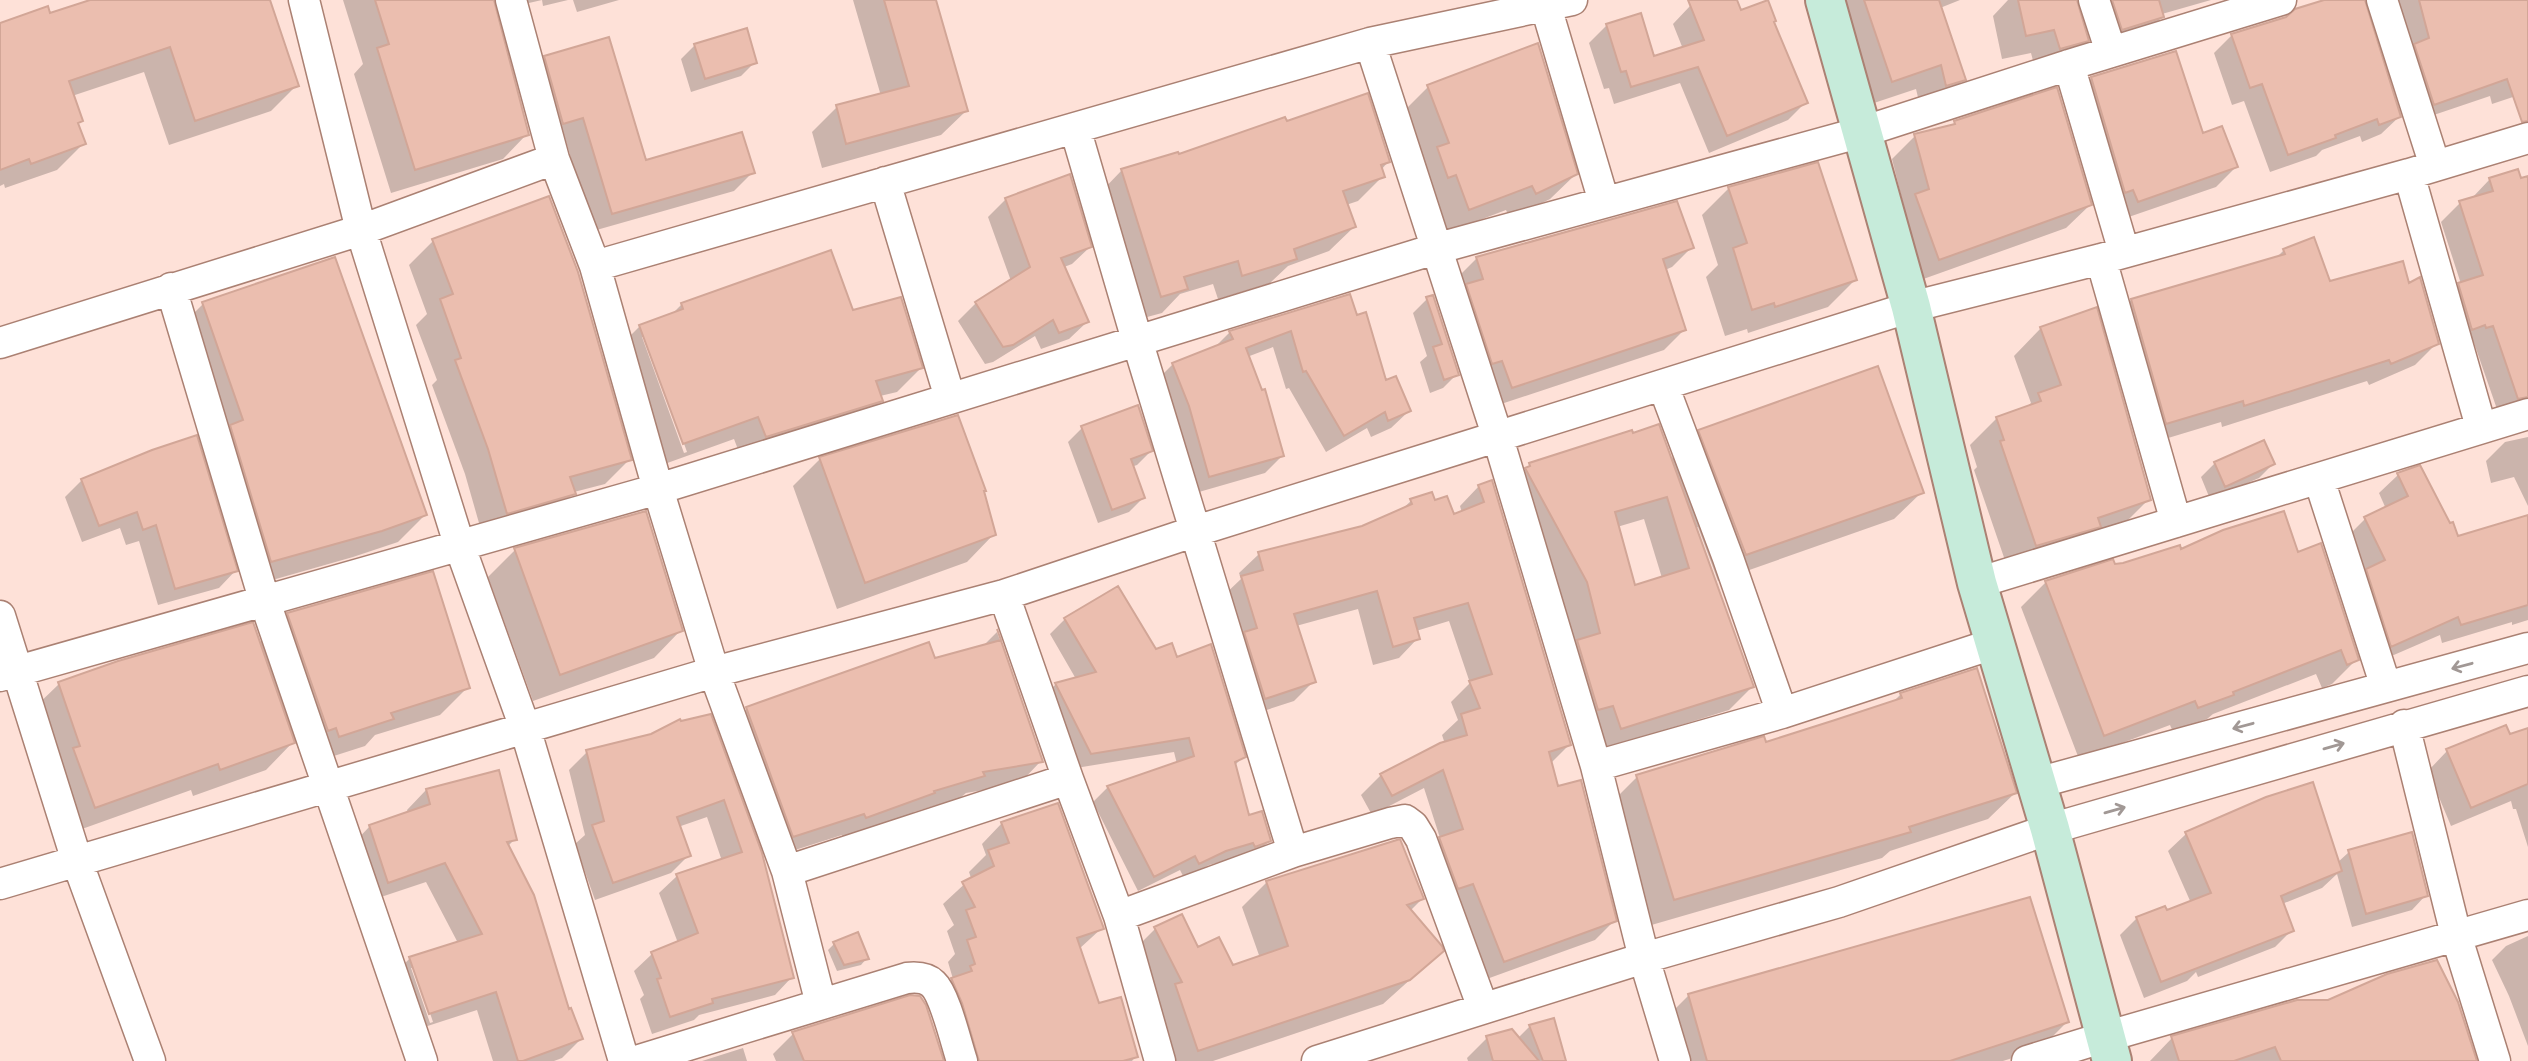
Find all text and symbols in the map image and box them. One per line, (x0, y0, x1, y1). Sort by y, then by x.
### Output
one-way arrow (2451, 661, 2473, 674)
one-way arrow (2232, 721, 2254, 734)
one-way arrow (2323, 738, 2345, 751)
one-way arrow (2104, 802, 2126, 815)

